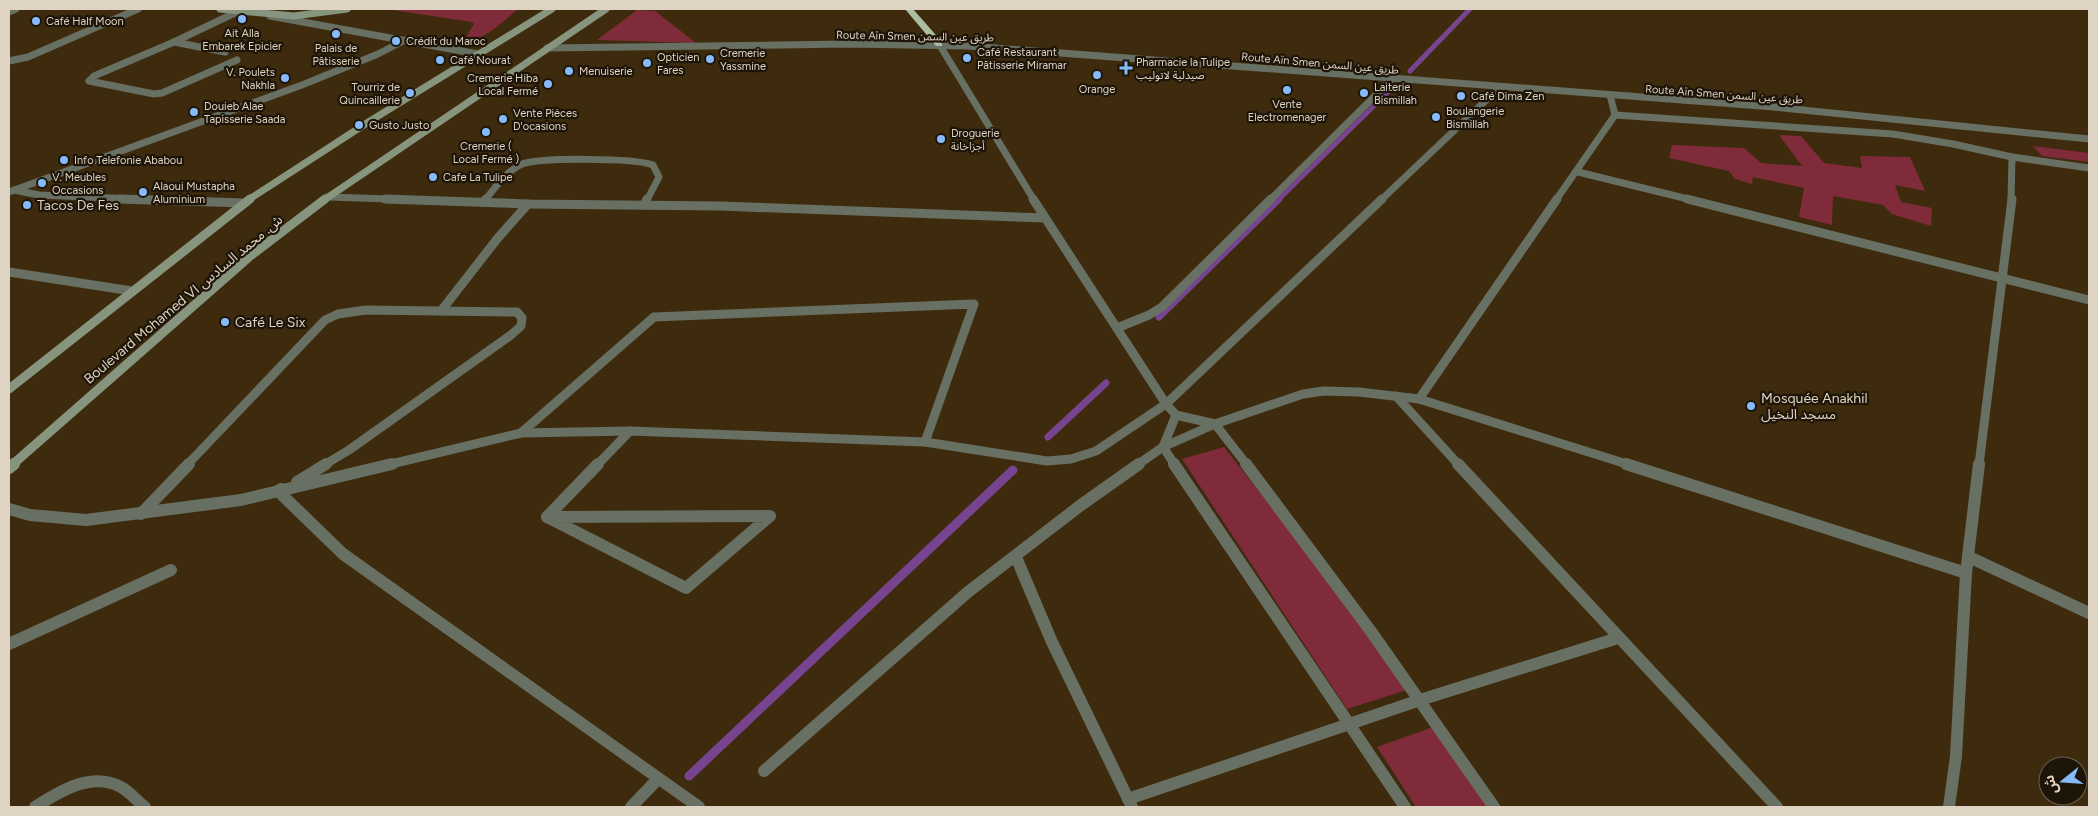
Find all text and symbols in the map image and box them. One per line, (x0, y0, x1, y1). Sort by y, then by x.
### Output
marker: Ait Alla Embarek Epicier (236, 13, 248, 25)
marker: Café Half Moon (30, 15, 42, 27)
place label: Café Half Moon (46, 15, 124, 28)
place label: Ait Alla Embarek Epicier (202, 27, 282, 53)
marker: Palais de Pâtisserie (330, 28, 342, 40)
street label: Route Aïn Smen طريق عين السمن (836, 29, 994, 44)
marker: Crédit du Maroc (390, 35, 402, 47)
place label: Crédit du Maroc (406, 35, 486, 48)
place label: Palais de Pâtisserie (312, 42, 360, 68)
place label: Café Restaurant Pâtisserie Miramar (977, 46, 1067, 72)
place label: Cremerie Yassmine (720, 47, 766, 73)
street label: Route Aïn Smen طريق عين السمن (1241, 50, 1399, 77)
place label: Opticien Fares (657, 51, 699, 77)
marker: Café Restaurant Pâtisserie Miramar (961, 52, 973, 64)
marker: Cremerie Yassmine (704, 53, 716, 65)
marker: Café Nourat (434, 54, 446, 66)
place label: Café Nourat (450, 54, 511, 67)
place label: Pharmacie la Tulipe صيدلية لاتوليب (1136, 56, 1230, 82)
marker: Opticien Fares (641, 57, 653, 69)
marker: Pharmacie la Tulipe صيدلية لاتوليب (1120, 62, 1132, 74)
marker: Menuiserie (563, 65, 575, 77)
place label: Menuiserie (579, 65, 633, 78)
place label: V. Poulets Nakhla (226, 66, 275, 92)
marker: Orange (1091, 69, 1103, 81)
marker: V. Poulets Nakhla (279, 72, 291, 84)
place label: Cremerie Hiba Local Fermé (467, 72, 538, 98)
marker: Cremerie Hiba Local Fermé (542, 78, 554, 90)
place label: Tourriz de Quincaillerie (339, 81, 400, 107)
place label: Laiterie Bismillah (1374, 81, 1417, 107)
place label: Orange (1079, 83, 1115, 96)
street label: Route Aïn Smen طريق عين السمن (1645, 83, 1803, 107)
marker: Vente Electromenager (1281, 84, 1293, 96)
marker: Tourriz de Quincaillerie (404, 87, 416, 99)
marker: Laiterie Bismillah (1358, 87, 1370, 99)
marker: Café Dima Zen (1455, 90, 1467, 102)
place label: Café Dima Zen (1471, 90, 1544, 103)
place label: Vente Electromenager (1248, 98, 1326, 124)
place label: Douieb Alae Tapisserie Saada (204, 100, 285, 126)
place label: Boulangerie Bismillah (1446, 105, 1504, 131)
marker: Douieb Alae Tapisserie Saada (188, 106, 200, 118)
place label: Vente Pièces D'ocasions (513, 107, 577, 133)
marker: Boulangerie Bismillah (1430, 111, 1442, 123)
marker: Vente Pièces D'ocasions (497, 113, 509, 125)
marker: Gusto Justo (353, 119, 365, 131)
place label: Gusto Justo (369, 119, 429, 132)
marker: Cremerie ( Local Fermé ) (480, 126, 492, 138)
place label: Droguerie أجزاخانة (951, 127, 1000, 153)
marker: Droguerie أجزاخانة (935, 133, 947, 145)
place label: Cremerie ( Local Fermé ) (453, 140, 519, 166)
marker: Info Telefonie Ababou (58, 154, 70, 166)
place label: Info Telefonie Ababou (74, 154, 182, 167)
place label: V. Meubles Occasions (52, 171, 106, 197)
marker: Cafe La Tulipe (427, 171, 439, 183)
place label: Cafe La Tulipe (443, 171, 513, 184)
marker: V. Meubles Occasions (36, 177, 48, 189)
place label: Alaoui Mustapha Aluminium (153, 180, 235, 206)
marker: Alaoui Mustapha Aluminium (137, 186, 149, 198)
place label: Tacos De Fes (37, 197, 119, 214)
marker: Tacos De Fes (21, 199, 33, 211)
street label: Boulevard Mohamed VI ش. محمد السادس (81, 211, 286, 387)
place label: Café Le Six (235, 314, 306, 331)
marker: Café Le Six (219, 316, 231, 328)
place label: Mosquée Anakhil مسجد النخيل (1761, 390, 1868, 423)
marker: Mosquée Anakhil مسجد النخيل (1745, 400, 1757, 412)
north arrow (2038, 756, 2088, 806)
text: ش (2040, 773, 2062, 796)

